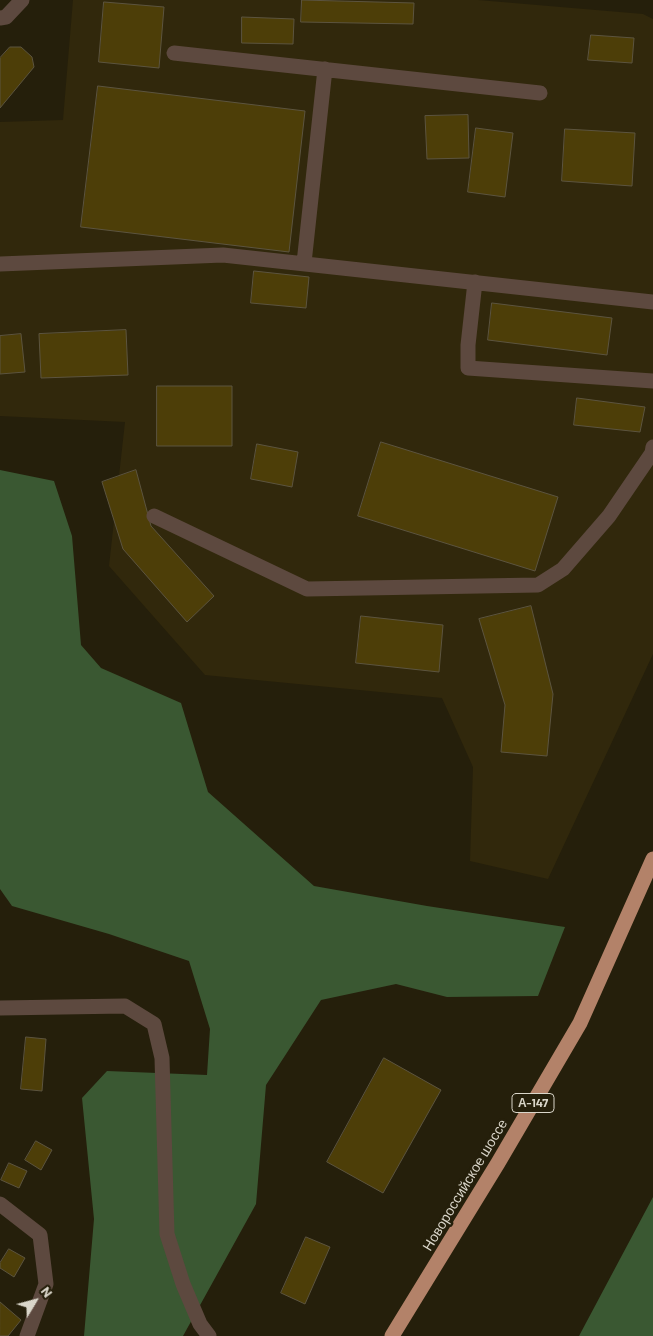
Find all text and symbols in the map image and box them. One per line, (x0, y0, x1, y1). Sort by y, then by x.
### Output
road number: А-147 (512, 1094, 554, 1112)
street label: Новороссийское шоссе (419, 1116, 511, 1254)
north arrow (10, 1276, 60, 1326)
text: N (38, 1283, 57, 1301)

